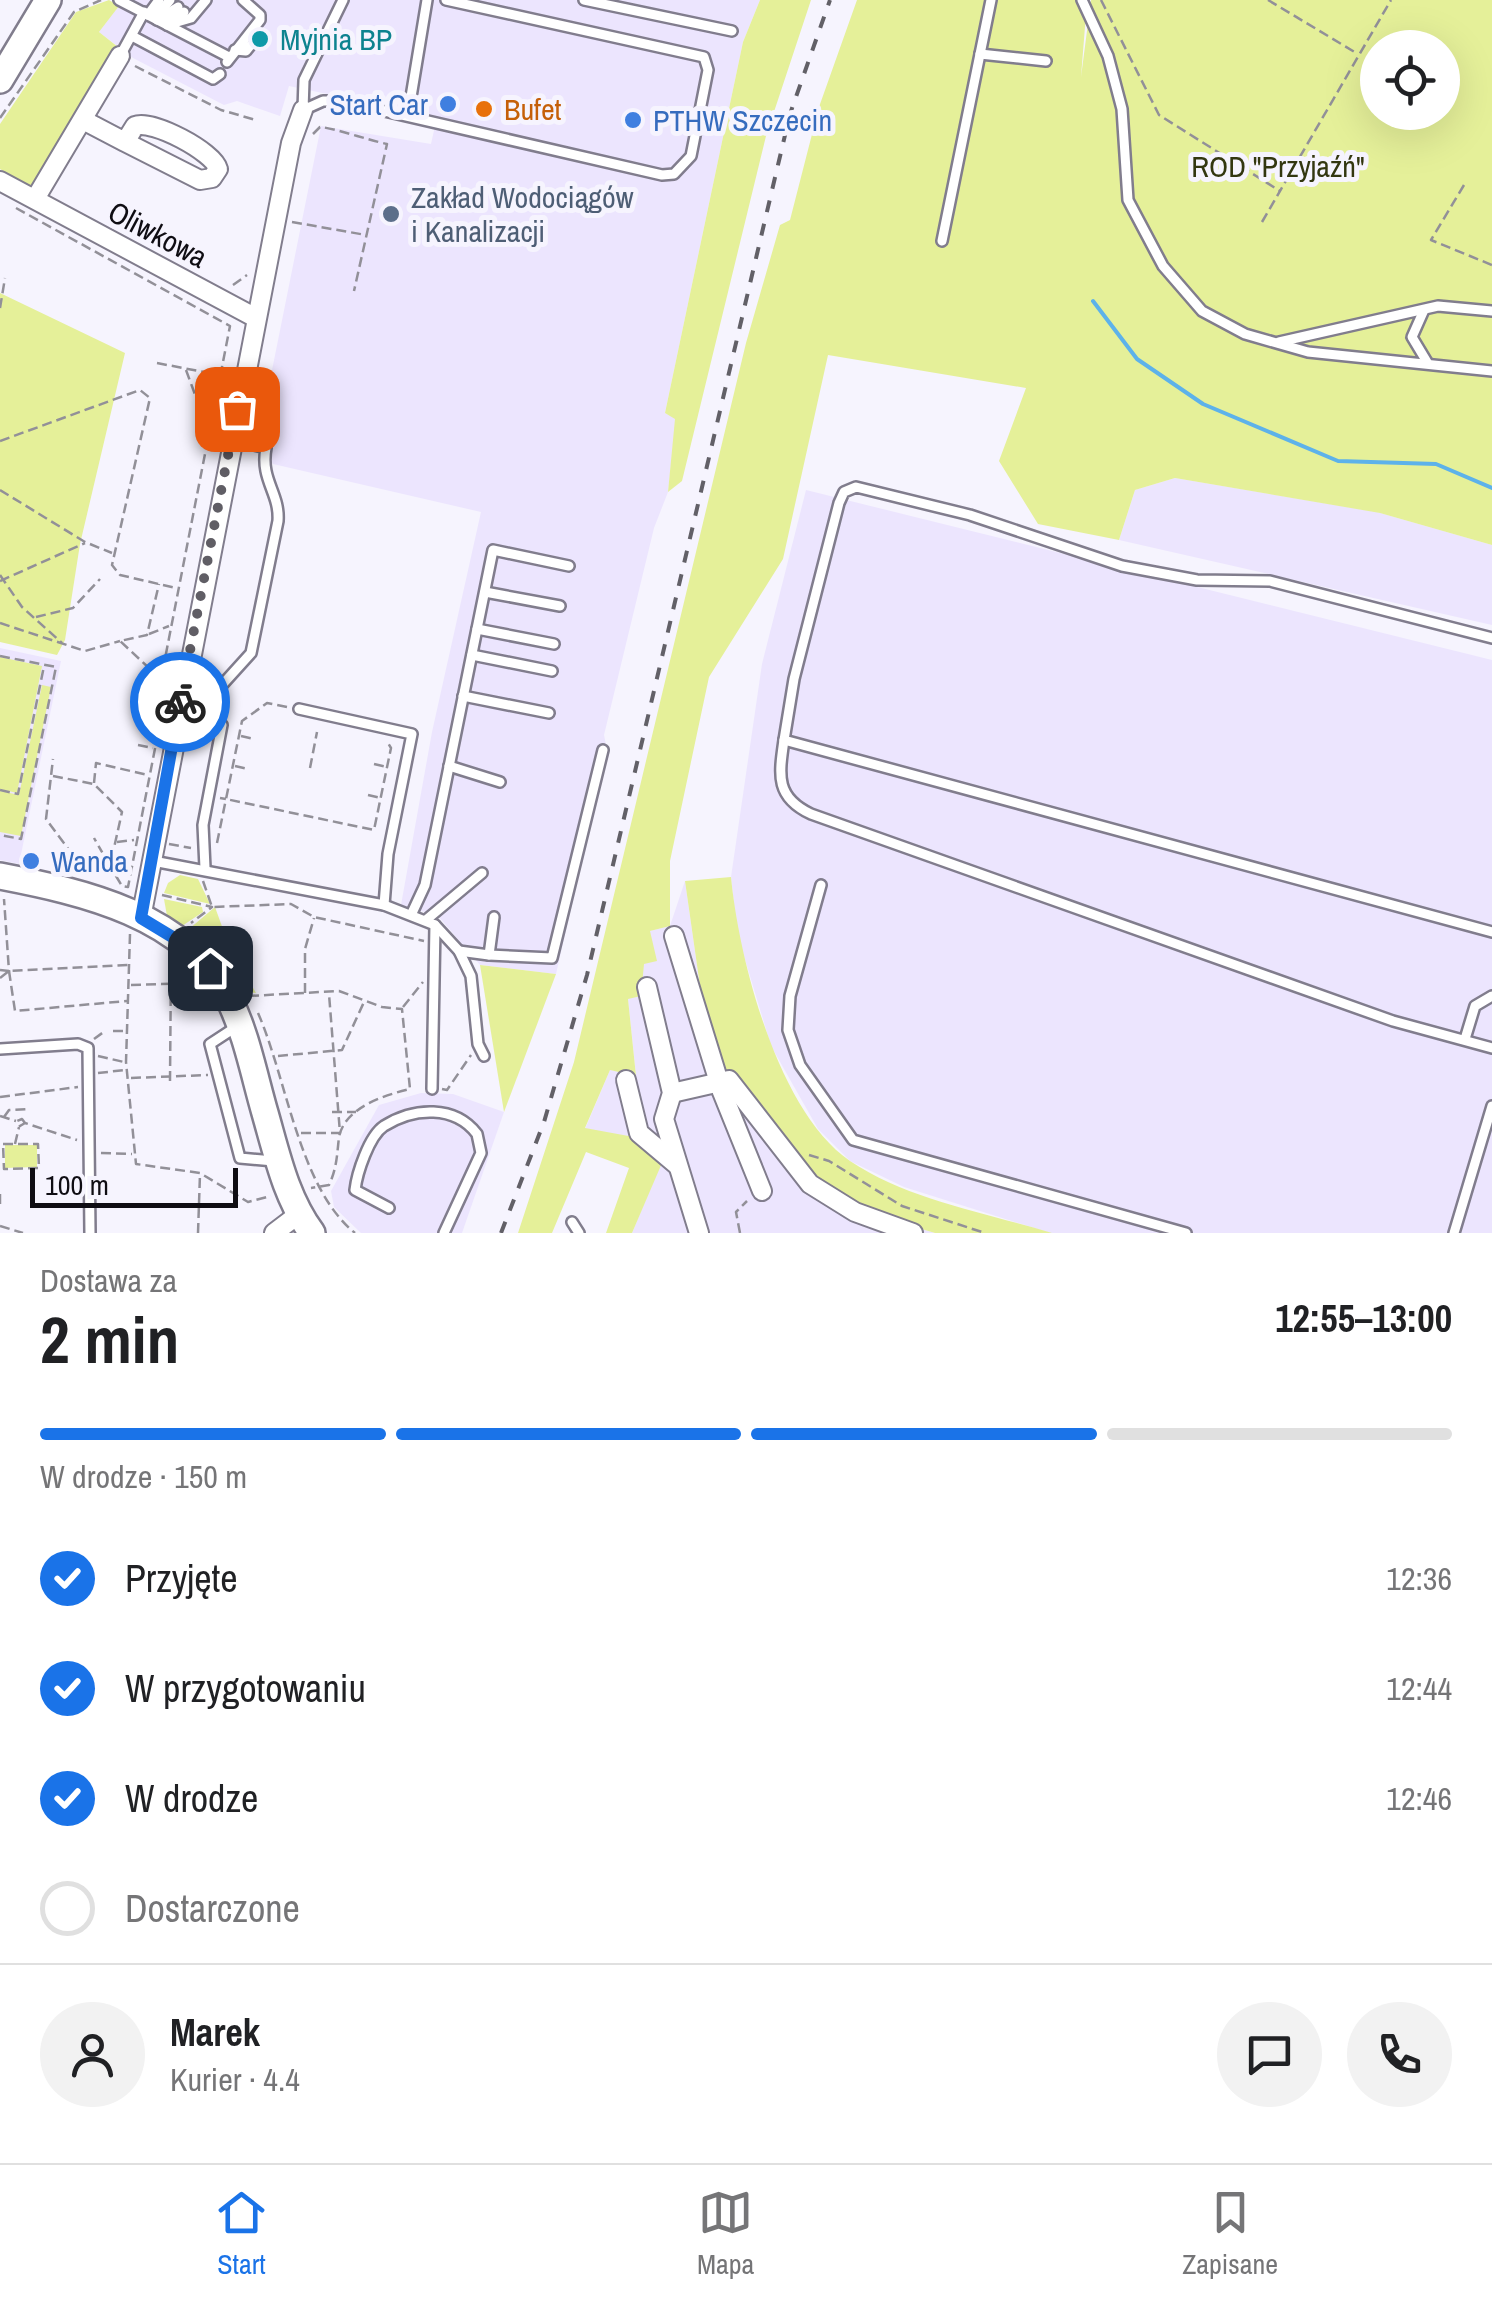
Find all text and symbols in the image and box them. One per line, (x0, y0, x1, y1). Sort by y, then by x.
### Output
place label: Myjnia BP (280, 19, 392, 59)
marker: Myjnia BP (249, 28, 271, 50)
map controls (1360, 30, 1460, 130)
button: locate (1360, 30, 1460, 130)
place label: Start Car (330, 84, 429, 124)
place label: Bufet (504, 89, 562, 129)
marker: Start Car (437, 93, 459, 115)
marker: Bufet (473, 98, 495, 120)
place label: PTHW Szczecin (653, 100, 832, 140)
marker: PTHW Szczecin (622, 109, 644, 131)
park label: ROD "Przyjaźń" (1191, 146, 1365, 186)
place label: Zakład Wodociągów i Kanalizacji (411, 177, 634, 251)
street label: Oliwkowa (102, 191, 215, 277)
marker: Zakład Wodociągów i Kanalizacji (380, 203, 402, 225)
pin (195, 367, 280, 452)
icon: bag (210, 382, 265, 437)
courier (130, 652, 230, 752)
icon: bike (153, 675, 208, 730)
place label: Wanda (51, 841, 128, 881)
marker: Wanda (20, 850, 42, 872)
pin (168, 926, 253, 1011)
icon: home (183, 941, 238, 996)
scale bar (30, 1163, 238, 1208)
text: 100 m (45, 1166, 109, 1204)
text: Dostawa za (40, 1259, 177, 1302)
text: 12:55–13:00 (1275, 1293, 1452, 1344)
text: 2 min (40, 1296, 179, 1383)
text: W drodze · 150 m (40, 1455, 247, 1498)
icon: check (40, 1551, 95, 1606)
text: Przyjęte (125, 1553, 238, 1604)
text: 12:36 (1386, 1557, 1452, 1600)
icon: check (40, 1661, 95, 1716)
text: W przygotowaniu (125, 1663, 366, 1714)
text: 12:44 (1386, 1667, 1452, 1710)
icon: check (40, 1771, 95, 1826)
text: W drodze (125, 1773, 258, 1824)
text: 12:46 (1386, 1777, 1452, 1820)
text: Dostarczone (125, 1883, 300, 1934)
button: person (40, 2002, 145, 2107)
button: chat (1217, 2002, 1322, 2107)
button: phone (1347, 2002, 1452, 2107)
text: Marek (170, 2007, 260, 2058)
text: Kurier · 4.4 (170, 2058, 300, 2101)
tab: Start (214, 2185, 269, 2283)
tab: Mapa (697, 2185, 754, 2283)
tab: Zapisane (1182, 2185, 1278, 2283)

